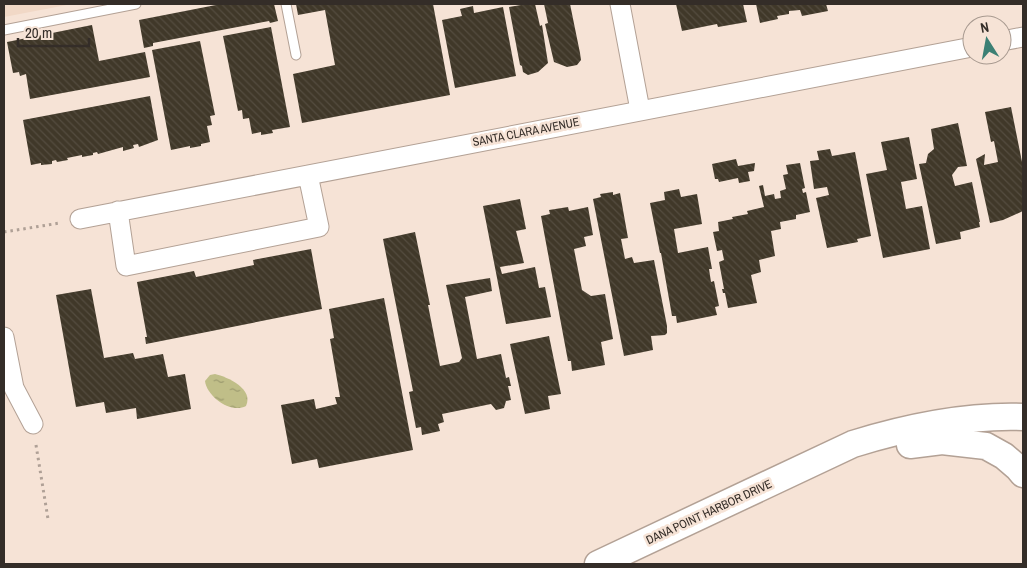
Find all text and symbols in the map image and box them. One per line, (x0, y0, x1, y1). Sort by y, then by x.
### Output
scale bar (18, 15, 89, 47)
north arrow (962, 15, 1012, 65)
text: N (979, 18, 990, 37)
text: 20 m (25, 22, 52, 43)
street label: SANTA CLARA AVENUE (471, 114, 581, 150)
street label: DANA POINT HARBOR DRIVE (644, 476, 774, 548)

